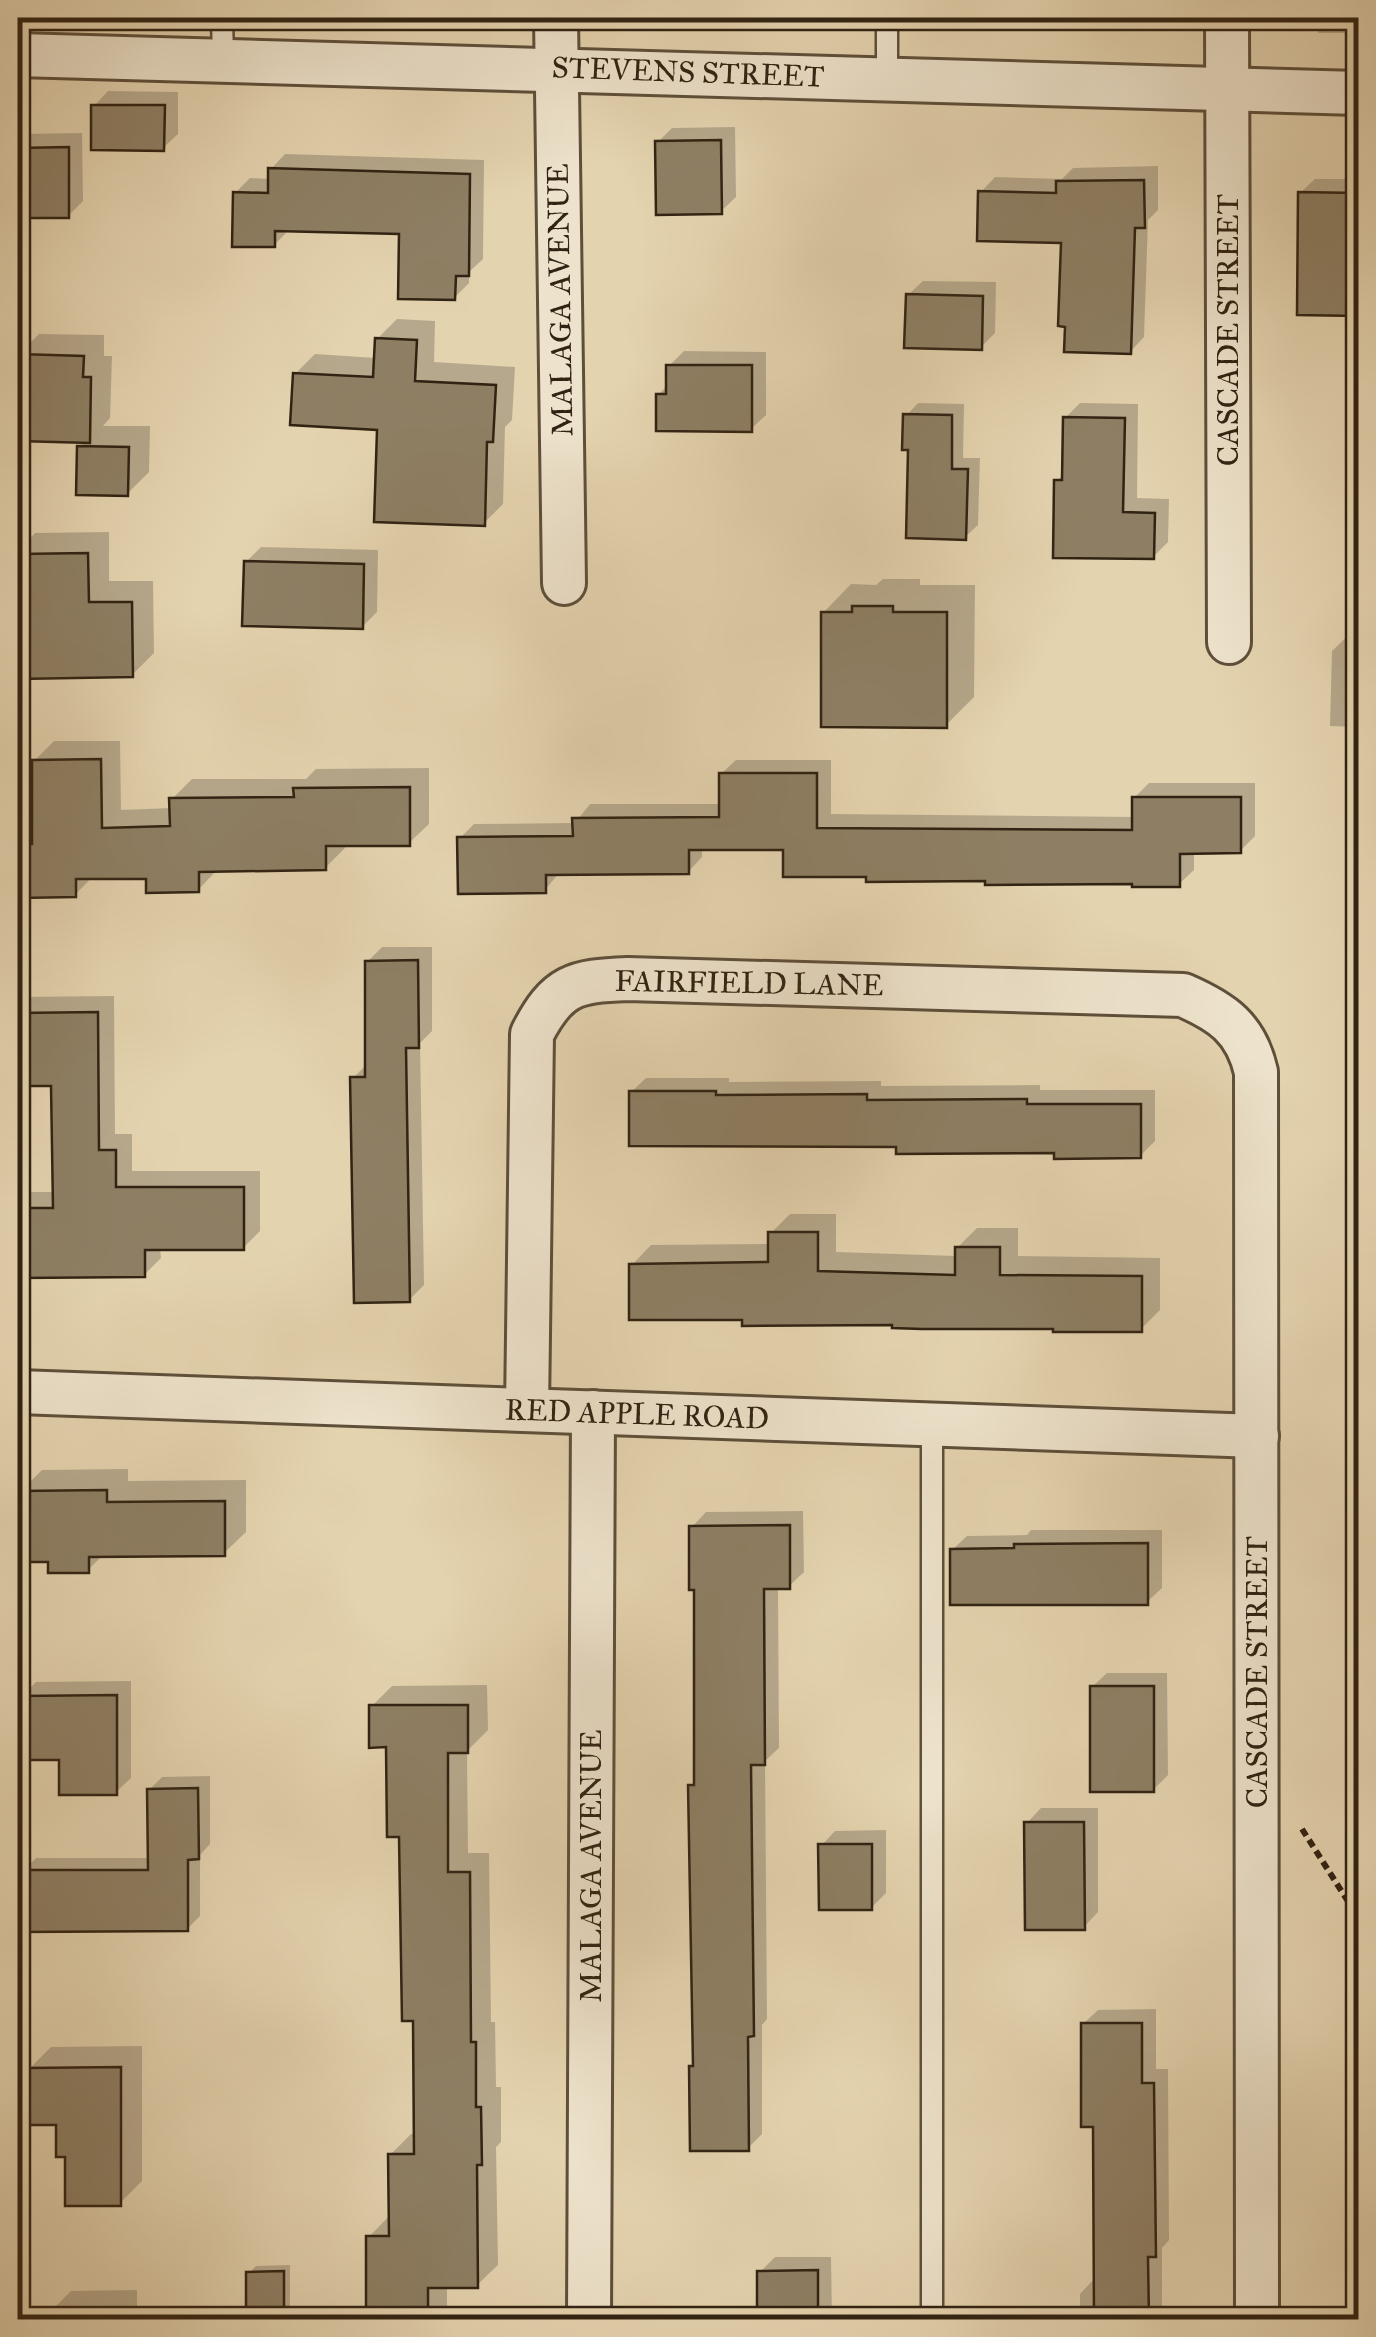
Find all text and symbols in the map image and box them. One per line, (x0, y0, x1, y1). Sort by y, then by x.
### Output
street label: STEVENS STREET (551, 49, 825, 95)
street label: MALAGA AVENUE (540, 163, 580, 437)
street label: CASCADE STREET (1210, 194, 1246, 466)
street label: FAIRFIELD LANE (614, 963, 884, 1003)
street label: RED APPLE ROAD (504, 1391, 770, 1437)
street label: CASCADE STREET (1239, 1536, 1275, 1808)
street label: MALAGA AVENUE (573, 1729, 609, 2003)

